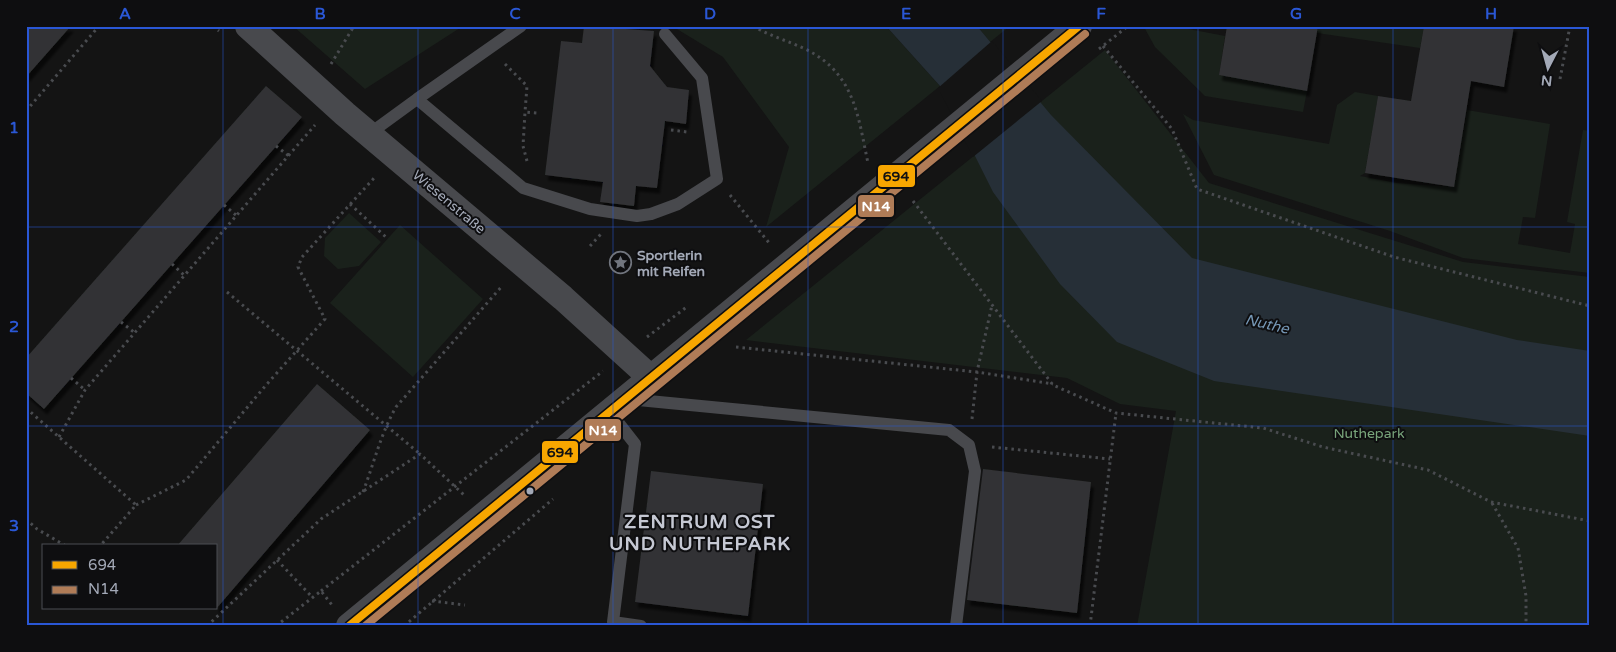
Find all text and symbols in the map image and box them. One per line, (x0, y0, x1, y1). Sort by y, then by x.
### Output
text: A (119, 4, 131, 24)
text: B (314, 4, 326, 24)
text: C (509, 4, 521, 24)
text: D (704, 4, 716, 24)
text: E (901, 4, 911, 24)
text: F (1096, 4, 1106, 24)
text: G (1290, 4, 1302, 24)
text: H (1485, 4, 1497, 24)
north arrow (1524, 42, 1574, 92)
text: N (1540, 71, 1553, 89)
text: 1 (9, 118, 19, 138)
line badge: 694 (877, 164, 916, 188)
street label: Wiesenstraße (409, 166, 489, 238)
text: 694 (883, 168, 909, 185)
line badge: N14 (857, 194, 895, 218)
text: N14 (862, 198, 891, 215)
place label: Sportlerin mit Reifen (637, 247, 705, 280)
place icon: Sportlerin mit Reifen (609, 251, 633, 275)
water label: Nuthe (1243, 310, 1292, 338)
text: 2 (9, 317, 19, 337)
line badge: N14 (584, 418, 622, 442)
text: N14 (589, 422, 618, 439)
park label: Nuthepark (1333, 425, 1405, 442)
line badge: 694 (541, 440, 579, 464)
text: 694 (547, 444, 573, 461)
unlabelled marker (525, 486, 535, 496)
district label: ZENTRUM OST UND NUTHEPARK (609, 511, 791, 555)
text: 3 (9, 516, 19, 536)
legend (42, 544, 218, 610)
text: 694 (88, 556, 116, 574)
text: N14 (88, 580, 119, 598)

